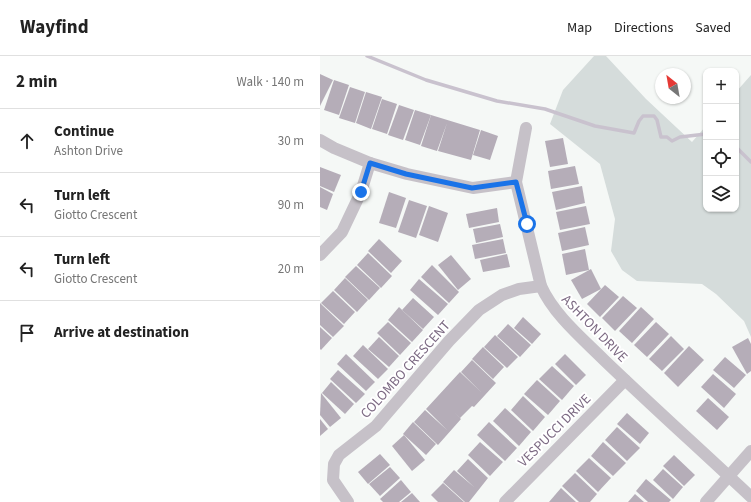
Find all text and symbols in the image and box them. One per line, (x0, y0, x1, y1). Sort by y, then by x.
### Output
text: Wayfind (20, 14, 89, 41)
text: Map (567, 18, 592, 38)
text: Directions (614, 18, 673, 38)
text: Saved (695, 18, 731, 38)
north arrow (655, 68, 691, 104)
map controls (703, 68, 739, 212)
button: + (703, 68, 739, 104)
text: 2 min (16, 70, 57, 94)
text: Walk · 140 m (236, 73, 304, 91)
button: − (703, 104, 739, 140)
text: Continue (54, 121, 114, 142)
icon: ahead (16, 130, 38, 152)
text: 30 m (278, 132, 304, 150)
button: locate (703, 140, 739, 176)
text: Ashton Drive (54, 142, 123, 160)
button: layers (703, 176, 739, 212)
route end (352, 183, 370, 201)
text: Turn left (54, 185, 110, 206)
icon: left (16, 194, 38, 216)
text: 90 m (278, 196, 304, 214)
text: Giotto Crescent (54, 206, 137, 224)
route start (518, 215, 536, 233)
text: Turn left (54, 249, 110, 270)
icon: left (16, 258, 38, 280)
text: 20 m (278, 260, 304, 278)
text: Giotto Crescent (54, 270, 137, 288)
street label: ASHTON DRIVE (557, 290, 632, 367)
street label: COLOMBO CRESCENT (356, 316, 456, 423)
icon: arrive (16, 322, 38, 344)
text: Arrive at destination (54, 322, 189, 343)
street label: VESPUCCI DRIVE (514, 390, 596, 472)

